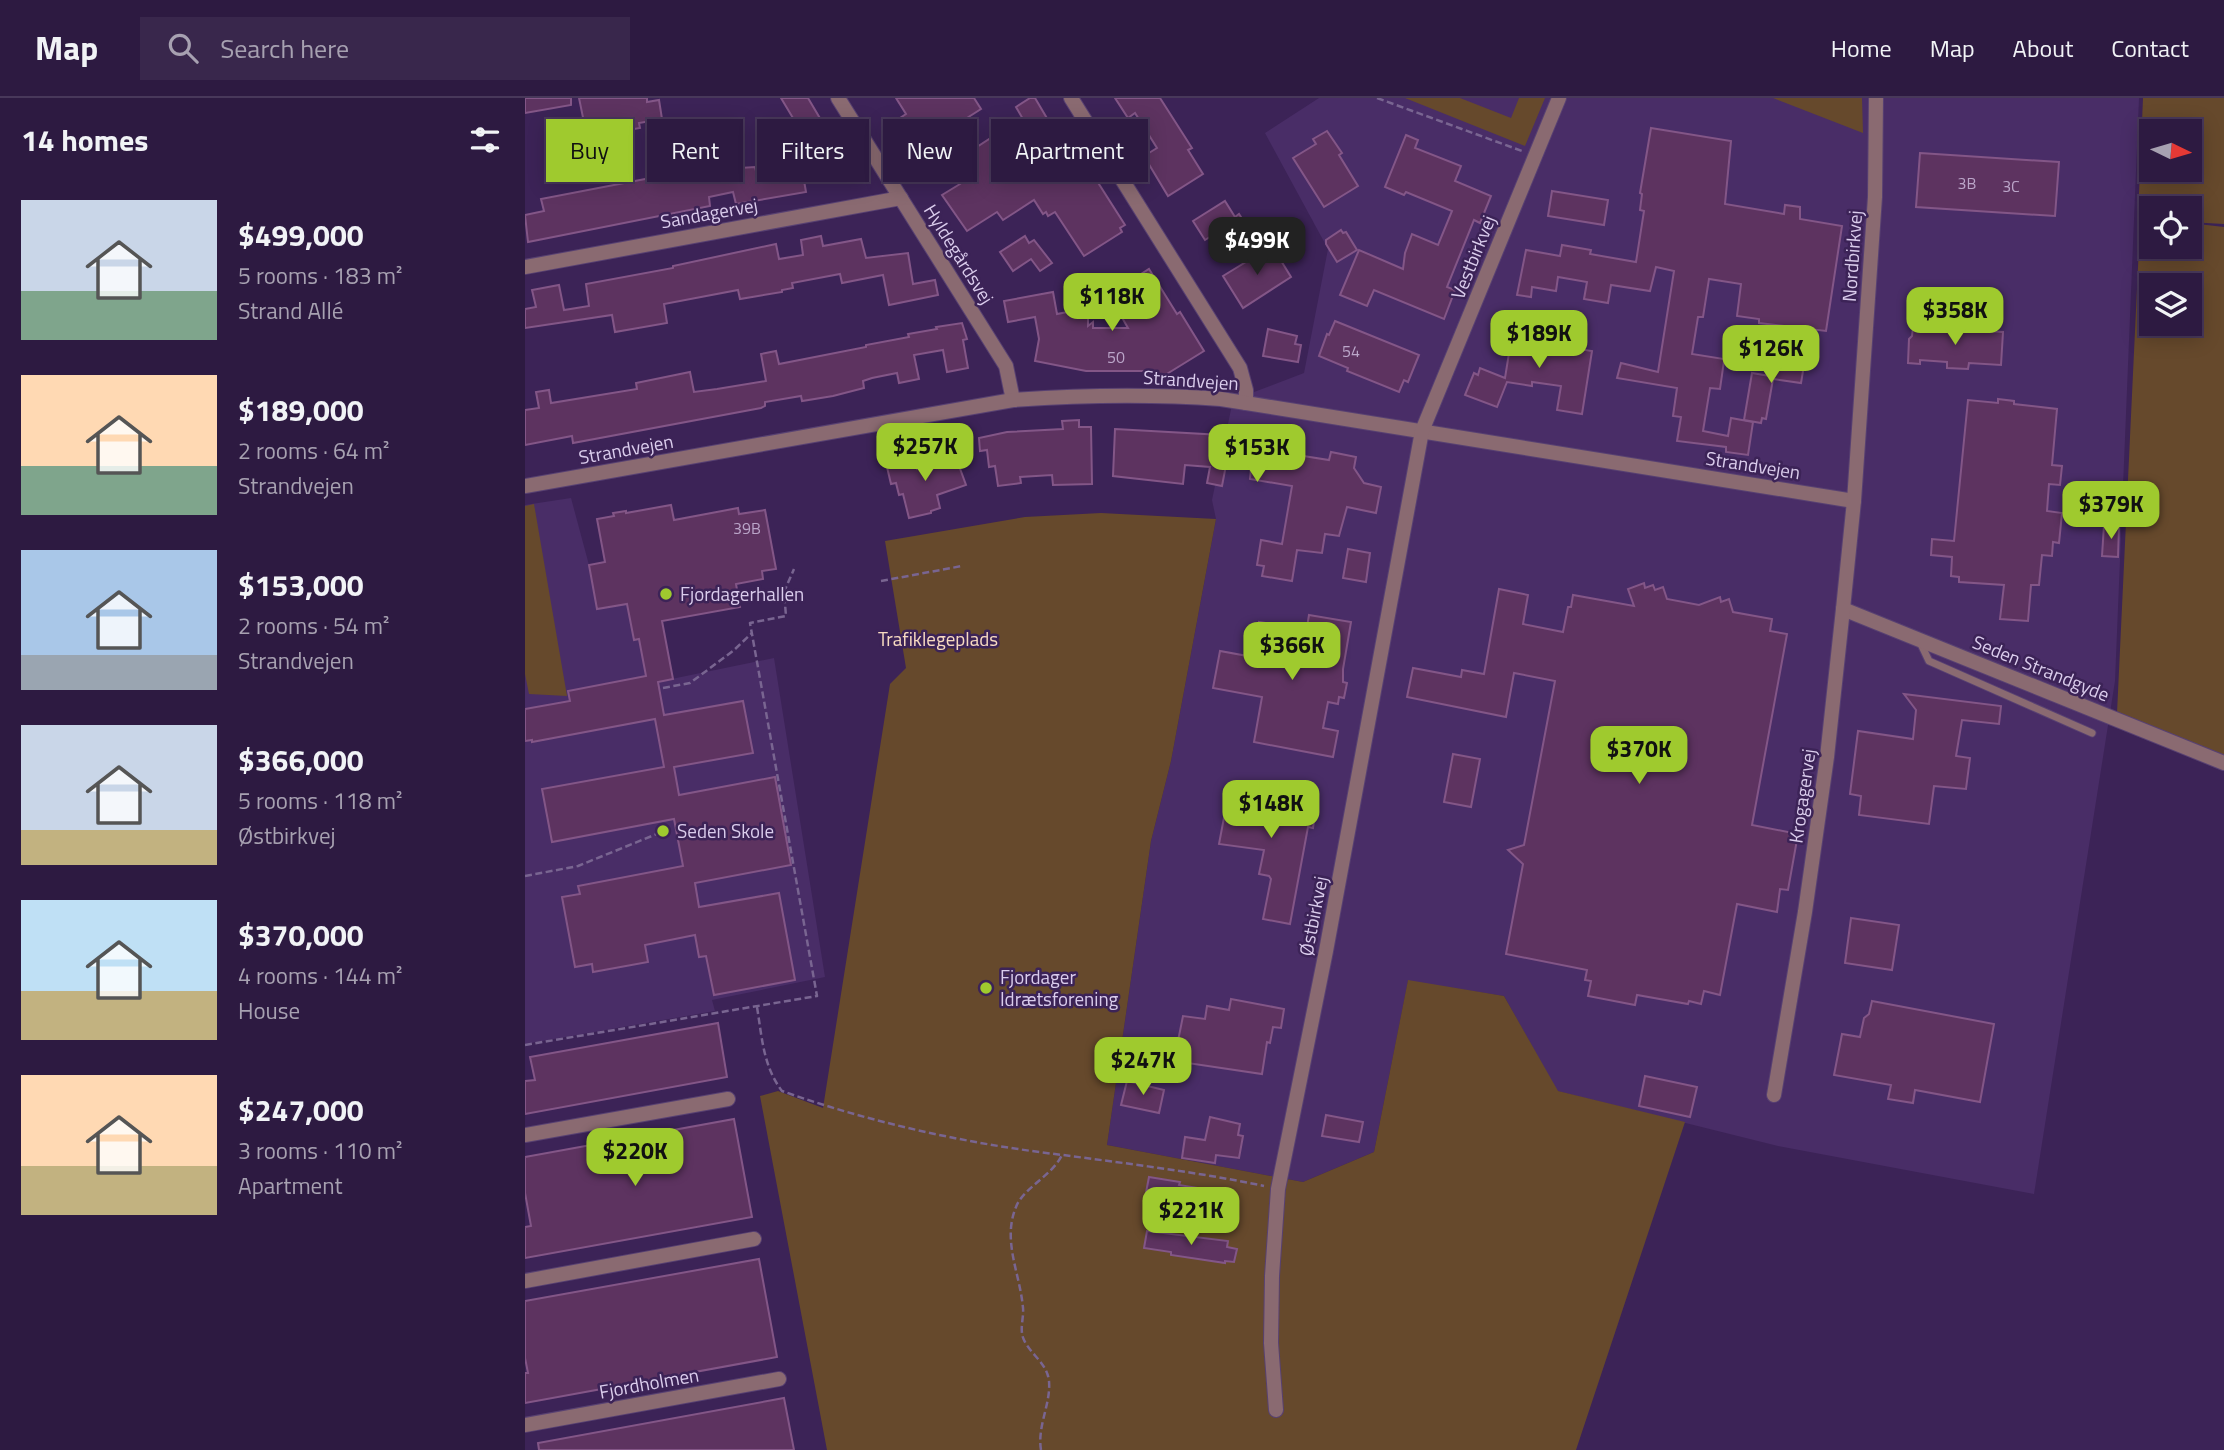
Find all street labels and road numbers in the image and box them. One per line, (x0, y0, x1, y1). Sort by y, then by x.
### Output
street label: Sandagervej (658, 190, 760, 235)
street label: Hyldegårdsvej (917, 198, 1002, 309)
street label: Nordbirkvej (1834, 209, 1869, 303)
street label: Vestbirkvej (1443, 211, 1502, 303)
street label: Strandvejen (1142, 362, 1240, 397)
street label: Strandvejen (576, 426, 676, 471)
street label: Strandvejen (1704, 443, 1803, 486)
street label: Seden Strandgyde (1968, 627, 2114, 708)
street label: Krogagervej (1781, 747, 1822, 845)
street label: Østbirkvej (1291, 874, 1334, 958)
street label: Fjordholmen (597, 1359, 701, 1406)

